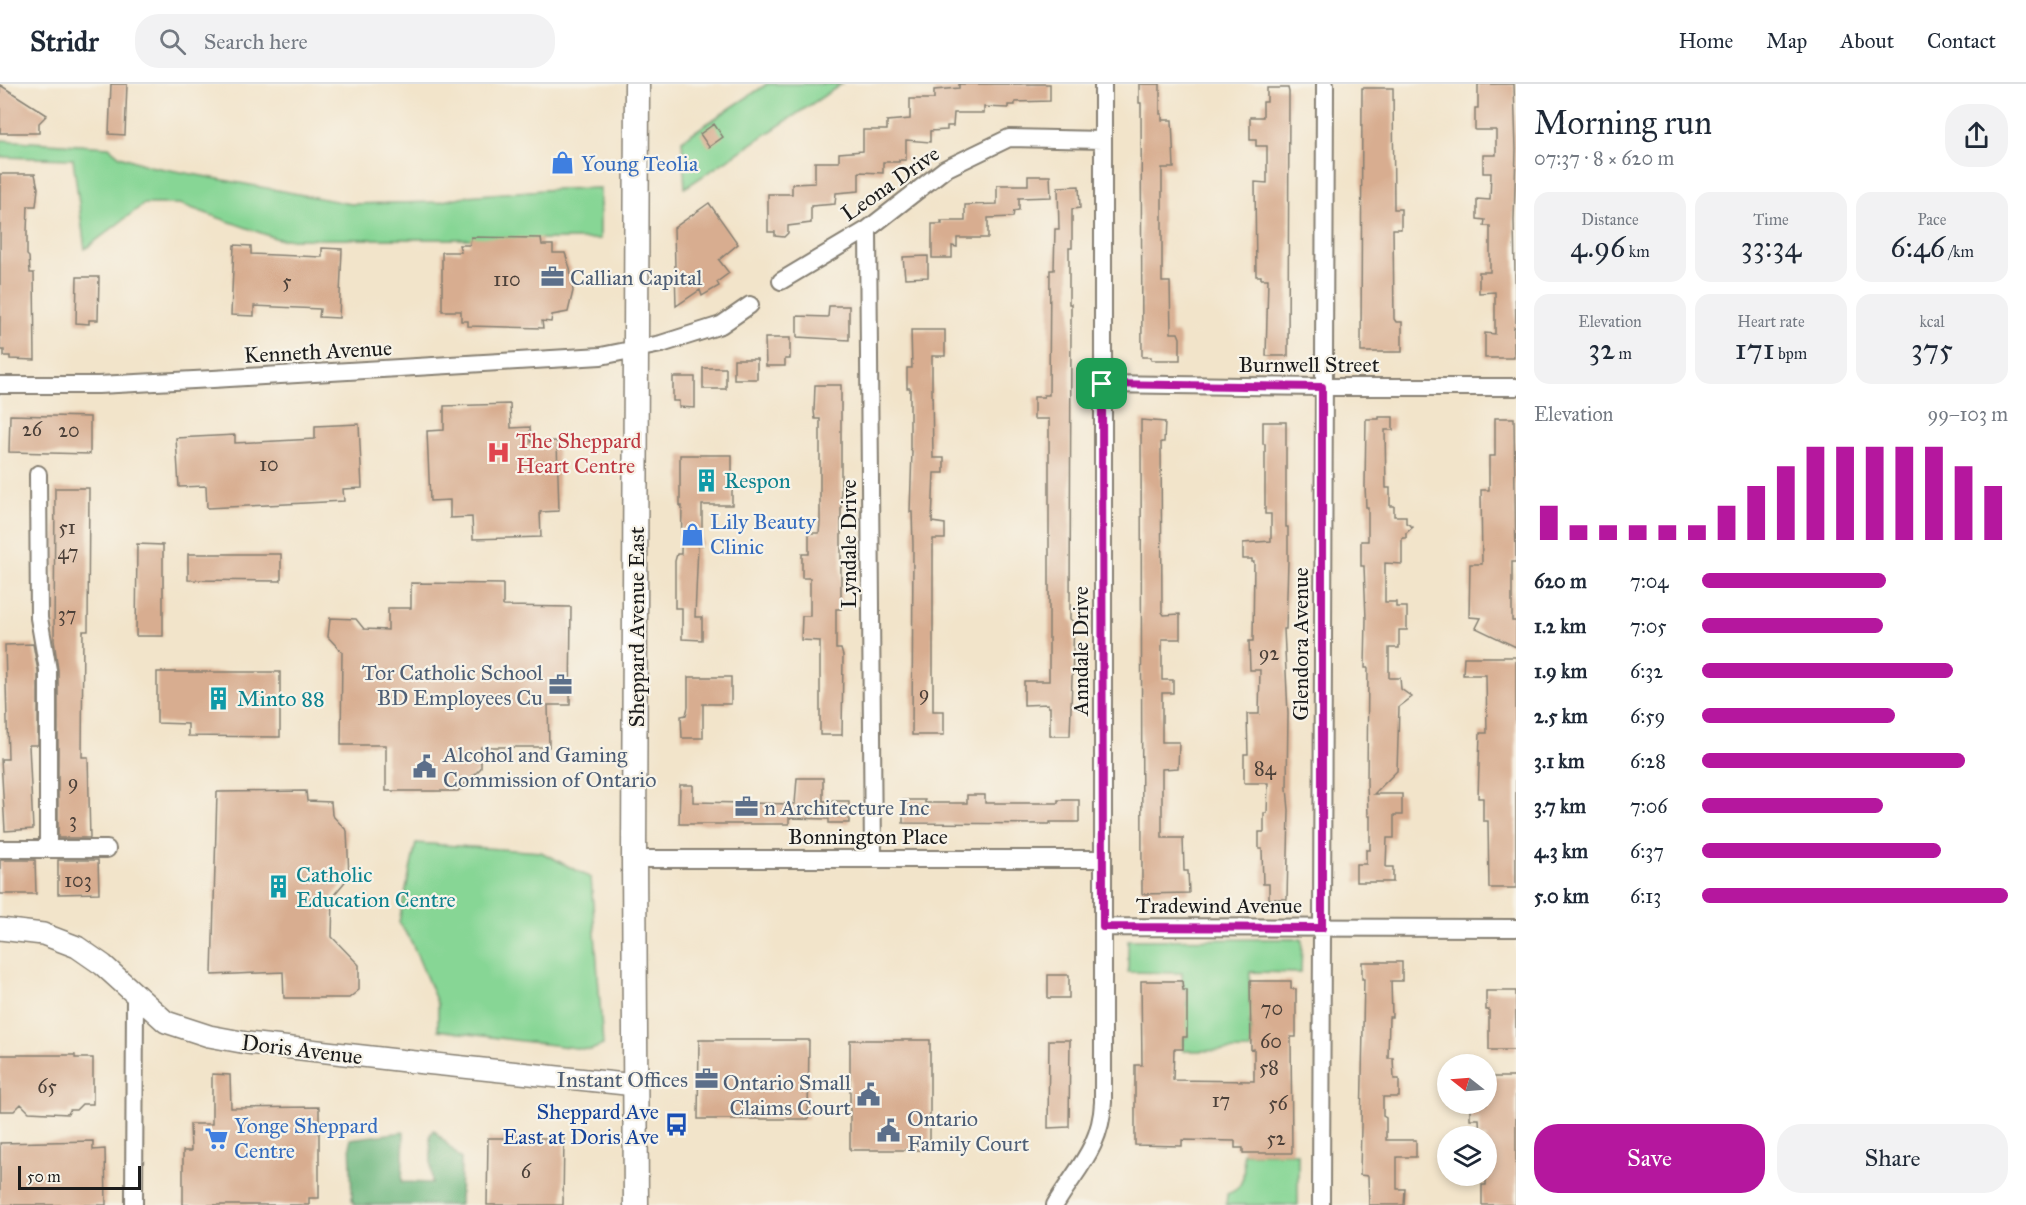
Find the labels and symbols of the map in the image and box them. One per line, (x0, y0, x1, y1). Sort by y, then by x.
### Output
street label: Leona Drive (836, 140, 945, 227)
shop icon: Young Teolia (550, 150, 576, 176)
place label: Young Teolia (581, 150, 699, 177)
office icon: Callian Capital (539, 264, 565, 290)
place label: Callian Capital (570, 264, 702, 291)
house number: 110 (493, 267, 521, 291)
house number: 5 (282, 269, 292, 293)
street label: Kenneth Avenue (243, 334, 393, 369)
street label: Burnwell Street (1239, 351, 1380, 378)
pin (1076, 358, 1127, 409)
house number: 26 (22, 417, 43, 441)
house number: 20 (58, 418, 80, 442)
place label: The Sheppard Heart Centre (516, 427, 642, 479)
hospital icon: The Sheppard Heart Centre (485, 440, 511, 466)
house number: 10 (259, 452, 279, 476)
building icon: Respon (693, 467, 719, 493)
place label: Respon (724, 467, 791, 494)
street label: Lyndale Drive (835, 479, 862, 609)
place label: Lily Beauty Clinic (710, 508, 816, 560)
house number: 51 (58, 515, 76, 539)
shop icon: Lily Beauty Clinic (679, 521, 705, 547)
street label: Sheppard Avenue East (623, 526, 650, 727)
house number: 47 (58, 540, 78, 564)
street label: Glendora Avenue (1287, 567, 1314, 721)
street label: Anndale Drive (1067, 586, 1094, 717)
house number: 37 (58, 602, 76, 626)
house number: 92 (1259, 641, 1279, 665)
place label: Tor Catholic School BD Employees Cu (362, 659, 543, 711)
office icon: Tor Catholic School BD Employees Cu (548, 672, 574, 698)
house number: 9 (919, 681, 929, 705)
building icon: Minto 88 (206, 685, 232, 711)
place label: Minto 88 (237, 685, 325, 712)
place label: Alcohol and Gaming Commission of Ontario (442, 741, 657, 793)
public building icon: Alcohol and Gaming Commission of Ontario (412, 754, 438, 780)
house number: 84 (1254, 756, 1277, 780)
house number: 9 (68, 770, 78, 794)
office icon: n Architecture Inc (733, 794, 759, 820)
place label: n Architecture Inc (764, 794, 929, 821)
house number: 3 (69, 808, 77, 832)
street label: Bonnington Place (788, 823, 948, 850)
place label: Catholic Education Centre (296, 861, 456, 913)
house number: 103 (64, 868, 92, 892)
building icon: Catholic Education Centre (265, 874, 291, 900)
street label: Tradewind Avenue (1136, 892, 1302, 919)
house number: 70 (1261, 996, 1283, 1020)
street label: Doris Avenue (240, 1029, 364, 1070)
house number: 60 (1260, 1029, 1282, 1053)
north arrow (1437, 1054, 1497, 1114)
house number: 58 (1259, 1055, 1279, 1079)
place label: Instant Offices (557, 1066, 688, 1093)
office icon: Instant Offices (693, 1066, 719, 1092)
place label: Ontario Small Claims Court (723, 1069, 851, 1121)
house number: 65 (37, 1074, 57, 1098)
public building icon: Ontario Small Claims Court (856, 1082, 882, 1108)
house number: 17 (1212, 1088, 1230, 1112)
house number: 56 (1268, 1091, 1289, 1115)
place label: Sheppard Ave East at Doris Ave (503, 1098, 659, 1150)
place label: Ontario Family Court (907, 1105, 1030, 1157)
bus stop icon: Sheppard Ave East at Doris Ave (664, 1111, 690, 1137)
place label: Yonge Sheppard Centre (234, 1112, 378, 1164)
public building icon: Ontario Family Court (876, 1118, 902, 1144)
supermarket icon: Yonge Sheppard Centre (203, 1125, 229, 1151)
house number: 52 (1266, 1126, 1286, 1150)
house number: 6 (521, 1159, 532, 1183)
scale bar (18, 1163, 141, 1190)

